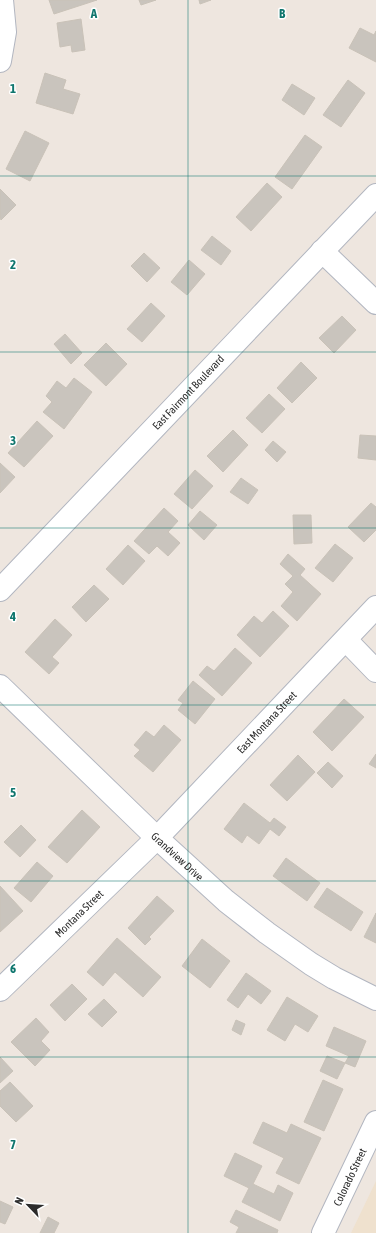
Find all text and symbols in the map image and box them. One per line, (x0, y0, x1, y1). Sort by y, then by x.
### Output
text: A (90, 6, 98, 21)
text: B (279, 6, 286, 21)
text: 1 (10, 81, 16, 96)
text: 2 (10, 257, 16, 272)
street label: East Fairmont Boulevard (150, 353, 226, 432)
text: 3 (10, 433, 16, 448)
text: 4 (9, 609, 16, 624)
street label: East Montana Street (235, 689, 299, 756)
text: 5 (10, 785, 16, 800)
street label: Grandview Drive (149, 830, 206, 883)
street label: Montana Street (52, 887, 106, 939)
text: 6 (10, 961, 16, 976)
text: 7 (10, 1137, 16, 1152)
street label: Colorado Street (331, 1146, 369, 1208)
north arrow (8, 1185, 48, 1225)
text: N (12, 1195, 26, 1206)

